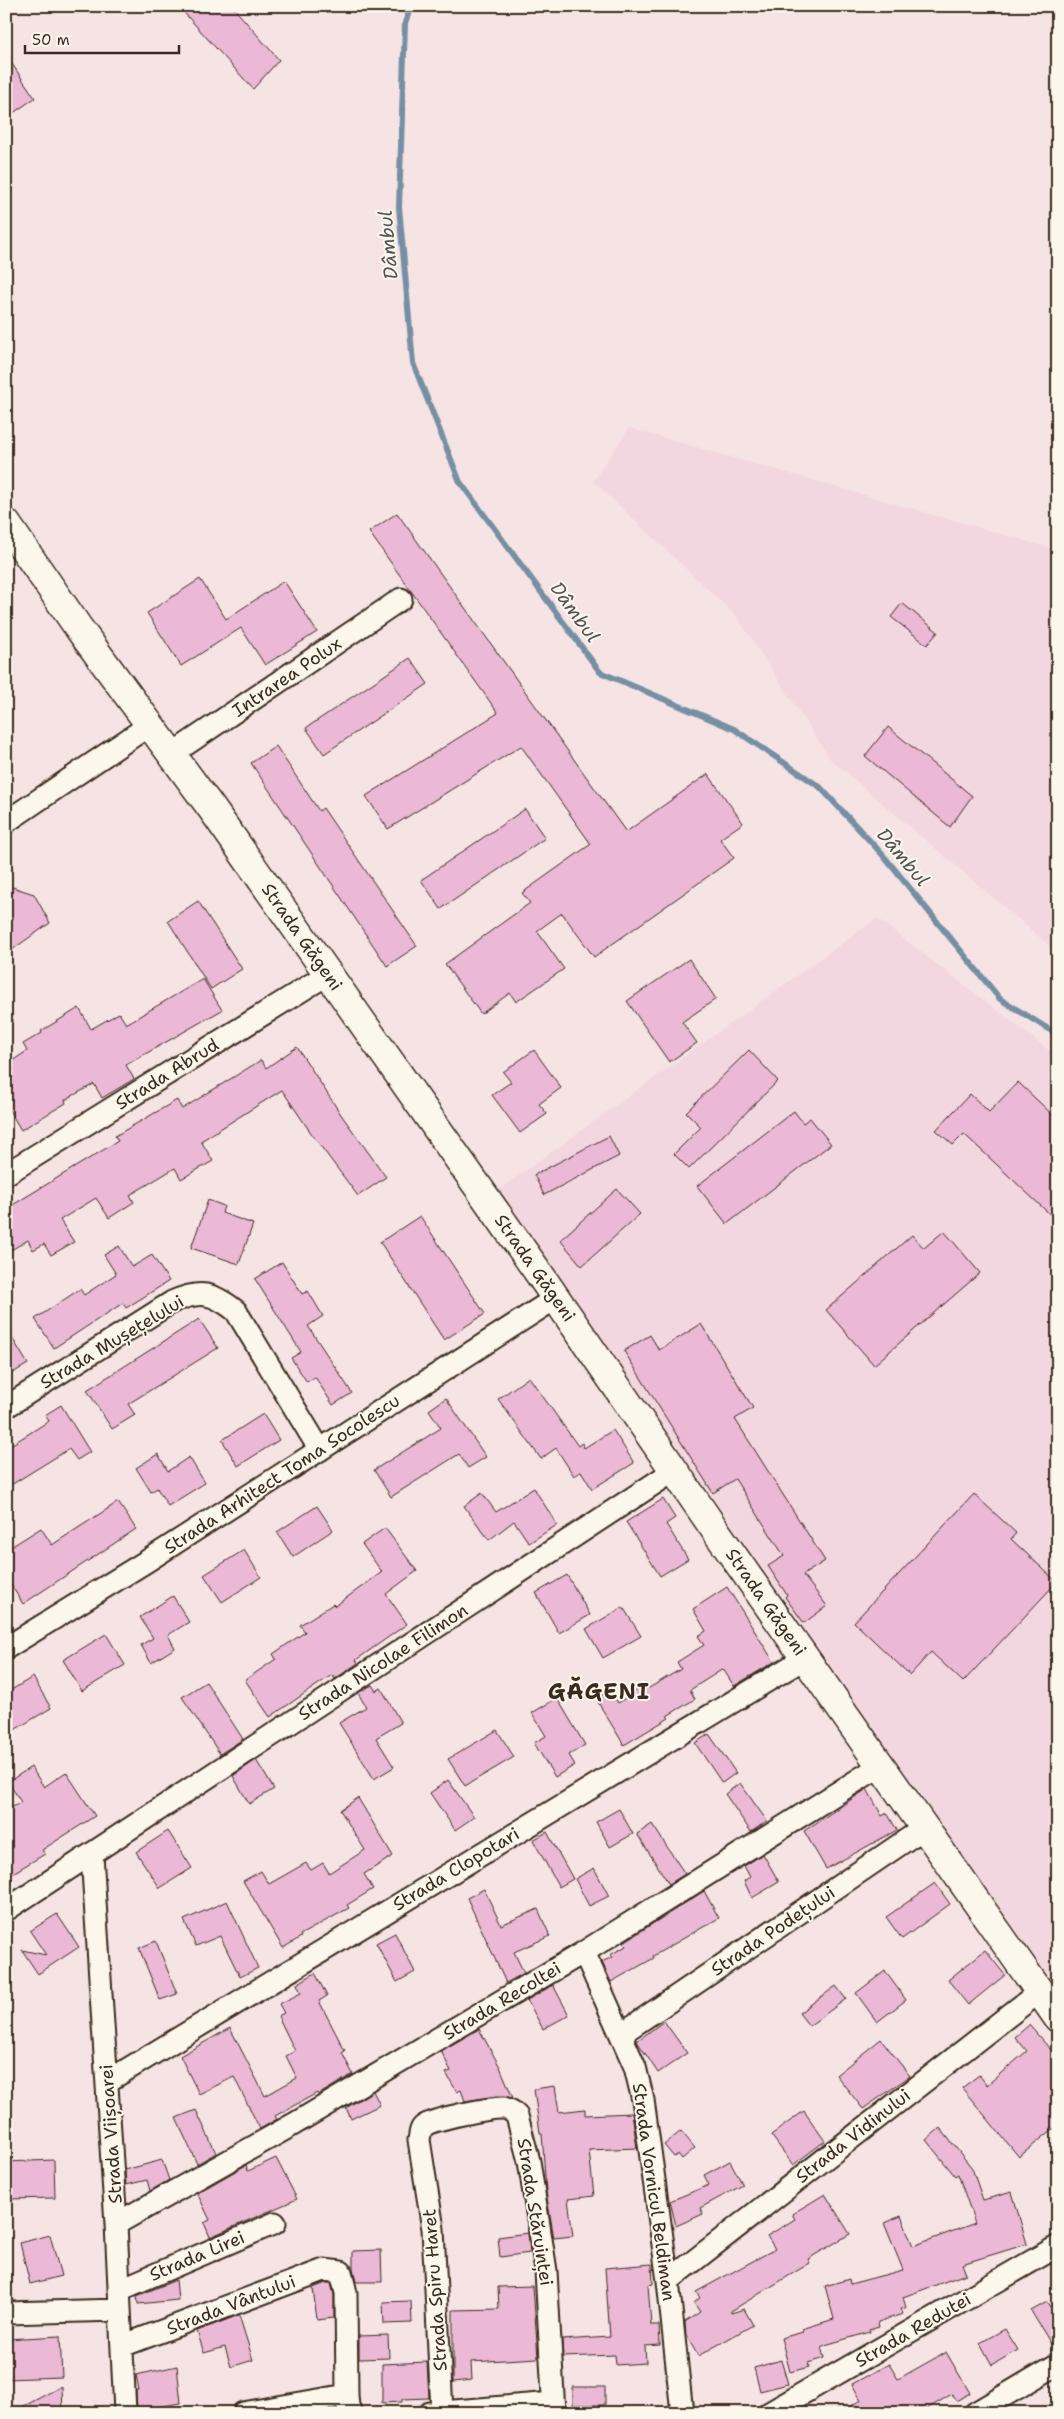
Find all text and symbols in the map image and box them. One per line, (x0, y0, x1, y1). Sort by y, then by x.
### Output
scale bar (25, 22, 179, 54)
text: 50 m (32, 30, 70, 50)
water label: Dâmbul (373, 209, 403, 281)
water label: Dâmbul (545, 577, 605, 647)
street label: Intrarea Polux (228, 632, 346, 722)
water label: Dâmbul (871, 822, 935, 892)
street label: Strada Găgeni (256, 878, 348, 996)
street label: Strada Abrud (111, 1033, 223, 1115)
street label: Strada Găgeni (489, 1209, 581, 1327)
street label: Strada Mușețelului (36, 1289, 188, 1395)
street label: Strada Arhitect Toma Socolescu (159, 1389, 405, 1559)
street label: Strada Găgeni (720, 1543, 812, 1661)
street label: Strada Nicolae Filimon (294, 1598, 472, 1726)
district label: GĂGENI (548, 1676, 650, 1706)
street label: Strada Clopotari (388, 1822, 524, 1916)
street label: Strada Podețului (706, 1880, 840, 1982)
street label: Strada Recoltei (438, 1956, 566, 2046)
street label: Strada Viișoarei (94, 2064, 128, 2204)
street label: Strada Vornicul Beldiman (627, 2081, 681, 2303)
street label: Strada Vidinului (791, 2084, 915, 2188)
street label: Strada Stăruinței (511, 2136, 559, 2288)
street label: Strada Spiru Haret (417, 2208, 453, 2372)
street label: Strada Lirei (146, 2225, 248, 2287)
street label: Strada Vântului (163, 2269, 299, 2341)
street label: Strada Redutei (851, 2287, 975, 2373)

